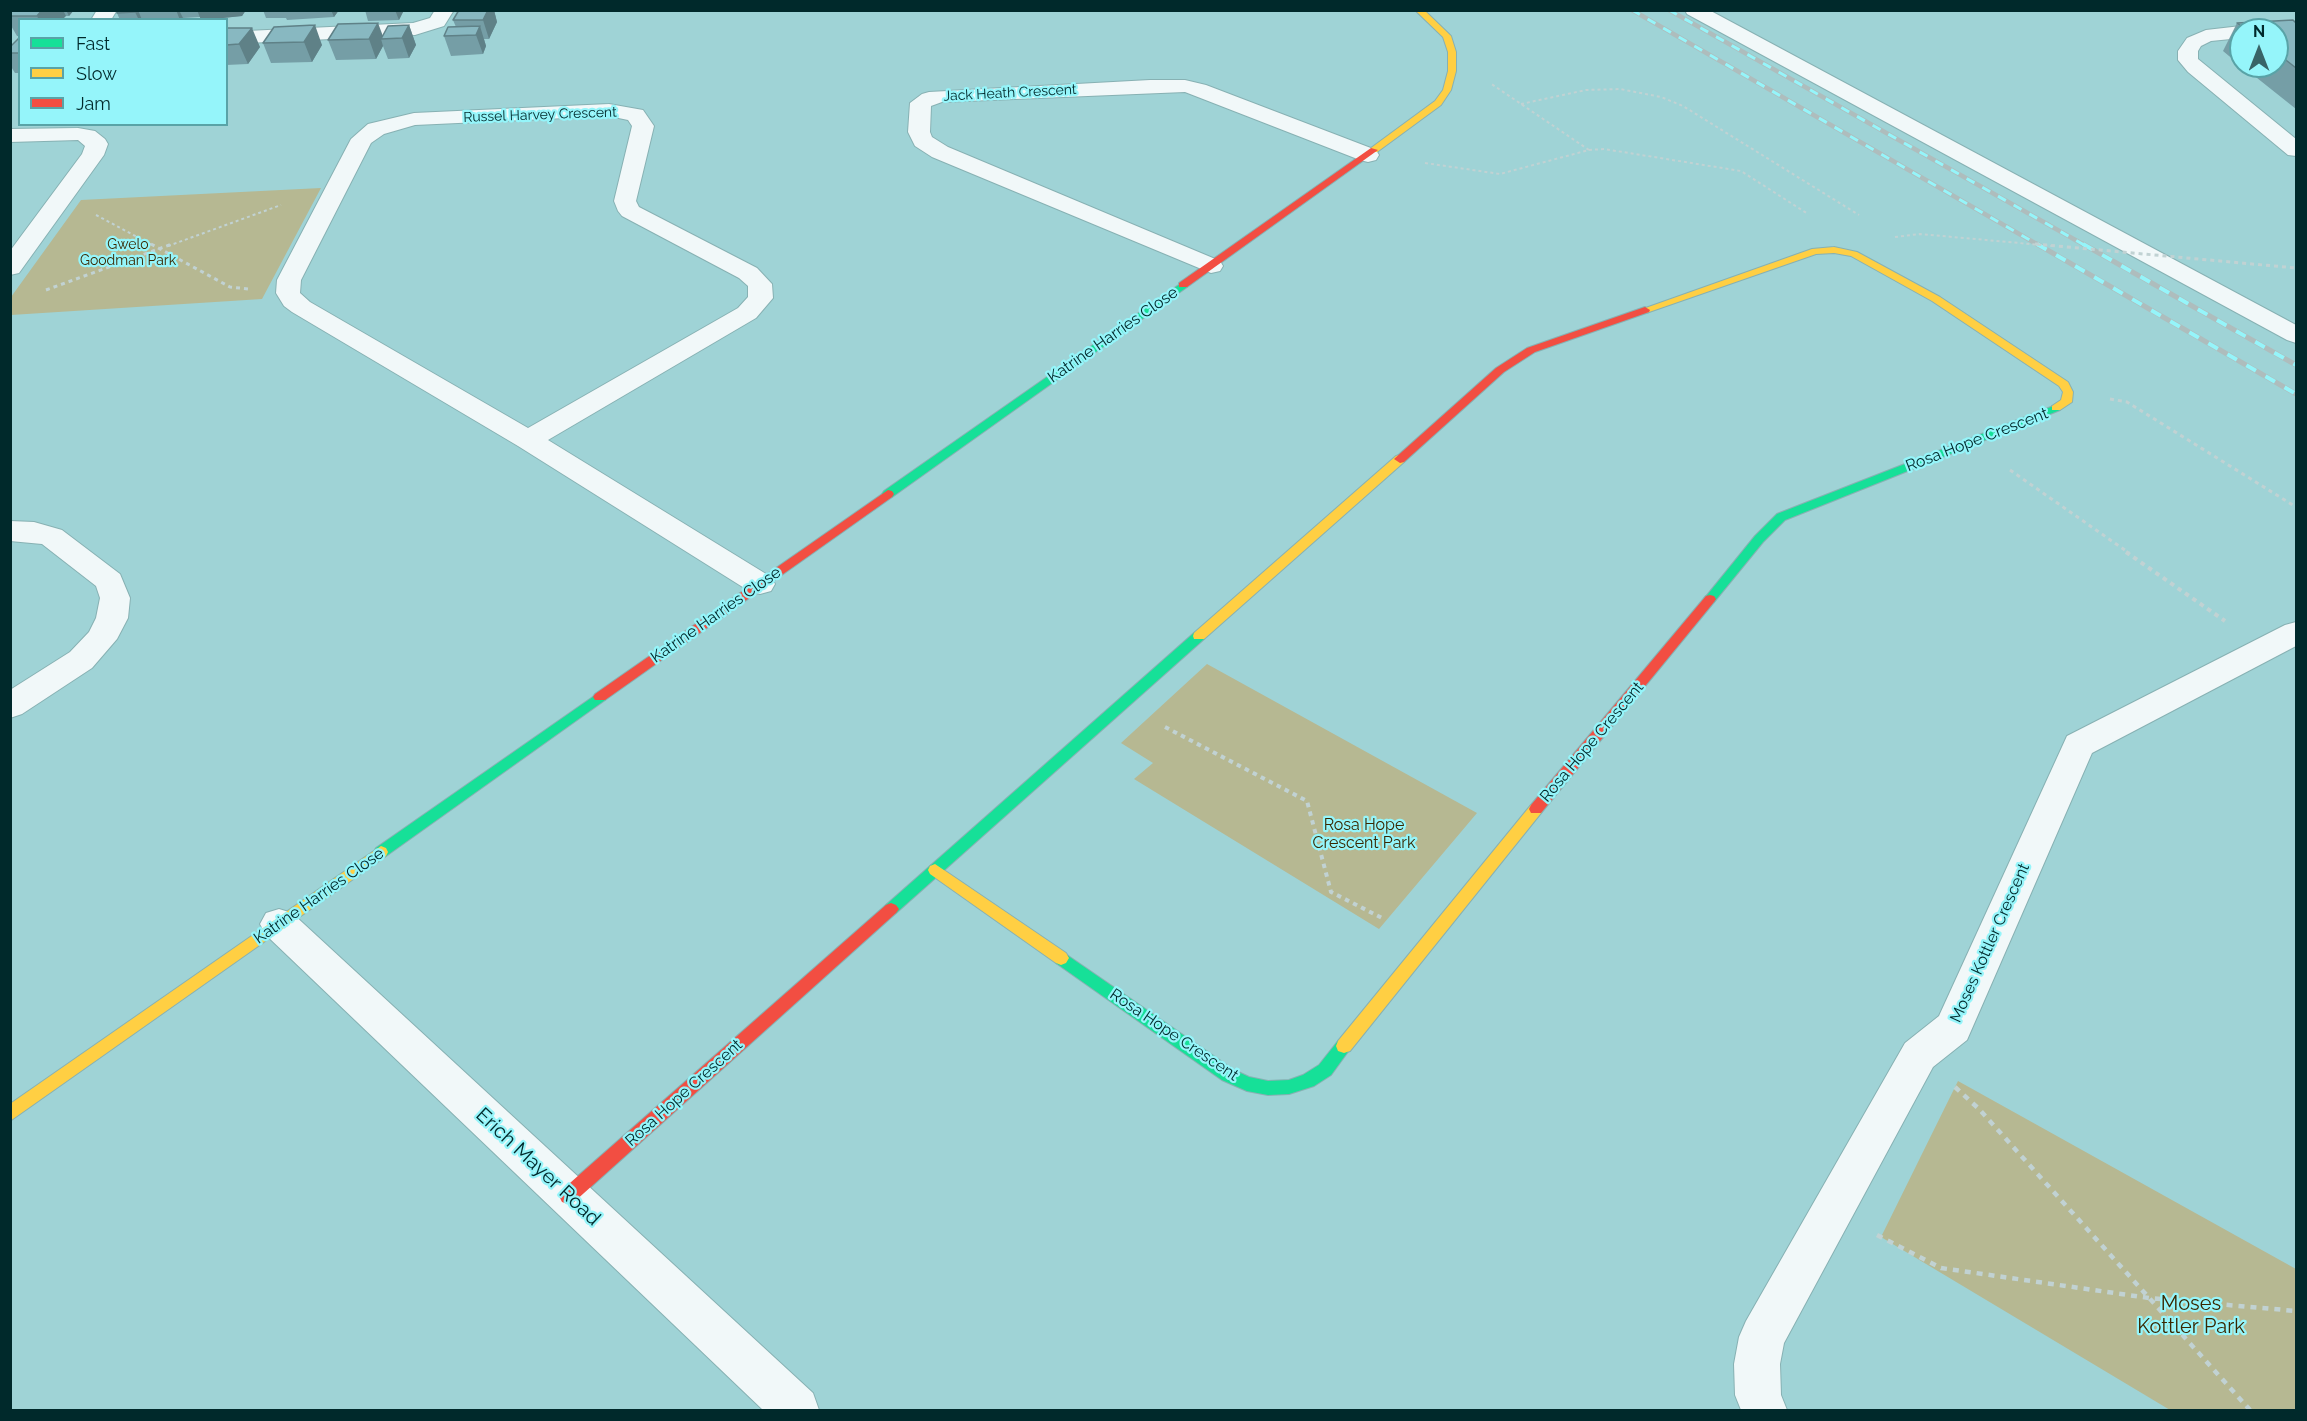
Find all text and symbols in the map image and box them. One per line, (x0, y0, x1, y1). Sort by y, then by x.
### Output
legend (18, 18, 228, 126)
north arrow (2229, 18, 2289, 78)
text: N (2253, 22, 2265, 41)
text: Fast (76, 33, 110, 54)
text: Slow (76, 63, 117, 84)
street label: Jack Heath Crescent (943, 81, 1077, 105)
text: Jam (76, 93, 111, 114)
street label: Russel Harvey Crescent (463, 104, 617, 126)
park label: Gwelo Goodman Park (80, 237, 176, 270)
street label: Katrine Harries Close (1044, 283, 1182, 387)
street label: Rosa Hope Crescent (1903, 404, 2051, 476)
street label: Katrine Harries Close (647, 563, 785, 667)
street label: Rosa Hope Crescent (1536, 678, 1648, 806)
park label: Rosa Hope Crescent Park (1313, 815, 1415, 853)
street label: Katrine Harries Close (250, 844, 388, 948)
street label: Moses Kottler Crescent (1946, 861, 2034, 1025)
street label: Rosa Hope Crescent (1106, 985, 1242, 1085)
street label: Rosa Hope Crescent (621, 1035, 747, 1151)
street label: Erich Mayer Road (471, 1103, 605, 1231)
park label: Moses Kottler Park (2137, 1292, 2245, 1339)

